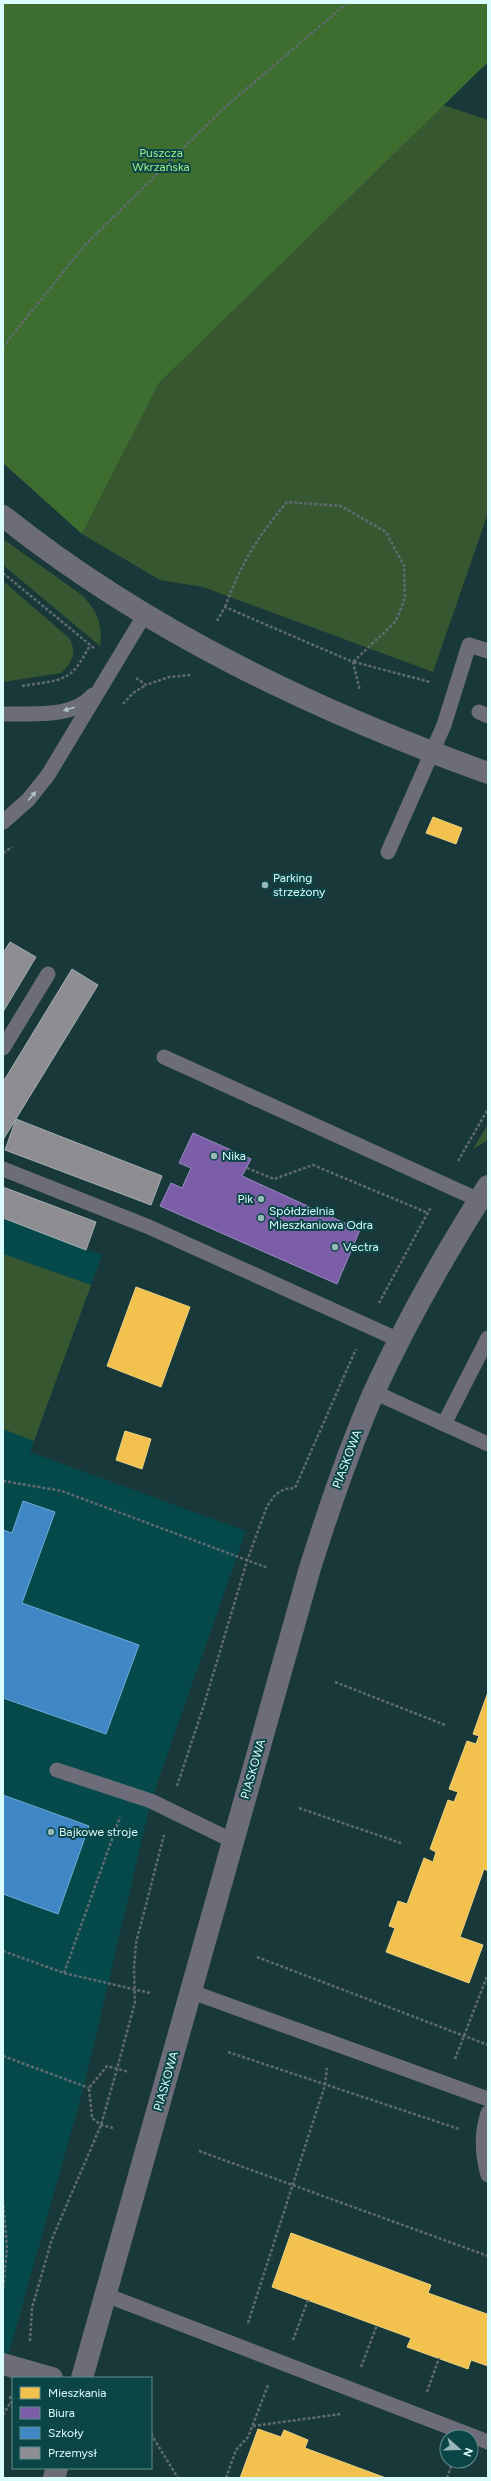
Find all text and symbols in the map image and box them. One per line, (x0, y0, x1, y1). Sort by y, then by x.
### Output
park label: Puszcza Wkrzańska (132, 146, 190, 174)
one-way arrow (63, 706, 75, 712)
one-way arrow (27, 791, 37, 801)
place label: Parking strzeżony (273, 871, 326, 899)
marker: Parking strzeżony (260, 880, 270, 890)
place label: Nika (222, 1149, 246, 1163)
marker: Nika (209, 1151, 219, 1161)
place label: Pik (237, 1192, 253, 1206)
marker: Pik (256, 1194, 266, 1204)
place label: Spółdzielnia Mieszkaniowa Odra (269, 1204, 373, 1232)
marker: Spółdzielnia Mieszkaniowa Odra (256, 1213, 266, 1223)
place label: Vectra (343, 1240, 379, 1254)
marker: Vectra (330, 1242, 340, 1252)
street label: PIASKOWA (329, 1428, 365, 1490)
street label: PIASKOWA (238, 1738, 268, 1800)
place label: Bajkowe stroje (59, 1825, 138, 1839)
marker: Bajkowe stroje (46, 1827, 56, 1837)
street label: PIASKOWA (151, 2050, 181, 2112)
legend (12, 2377, 152, 2469)
text: Mieszkania (48, 2386, 106, 2400)
text: Biura (48, 2406, 75, 2420)
text: Szkoły (48, 2426, 84, 2440)
north arrow (439, 2429, 479, 2469)
text: Przemysł (48, 2446, 97, 2460)
text: N (460, 2446, 475, 2458)

